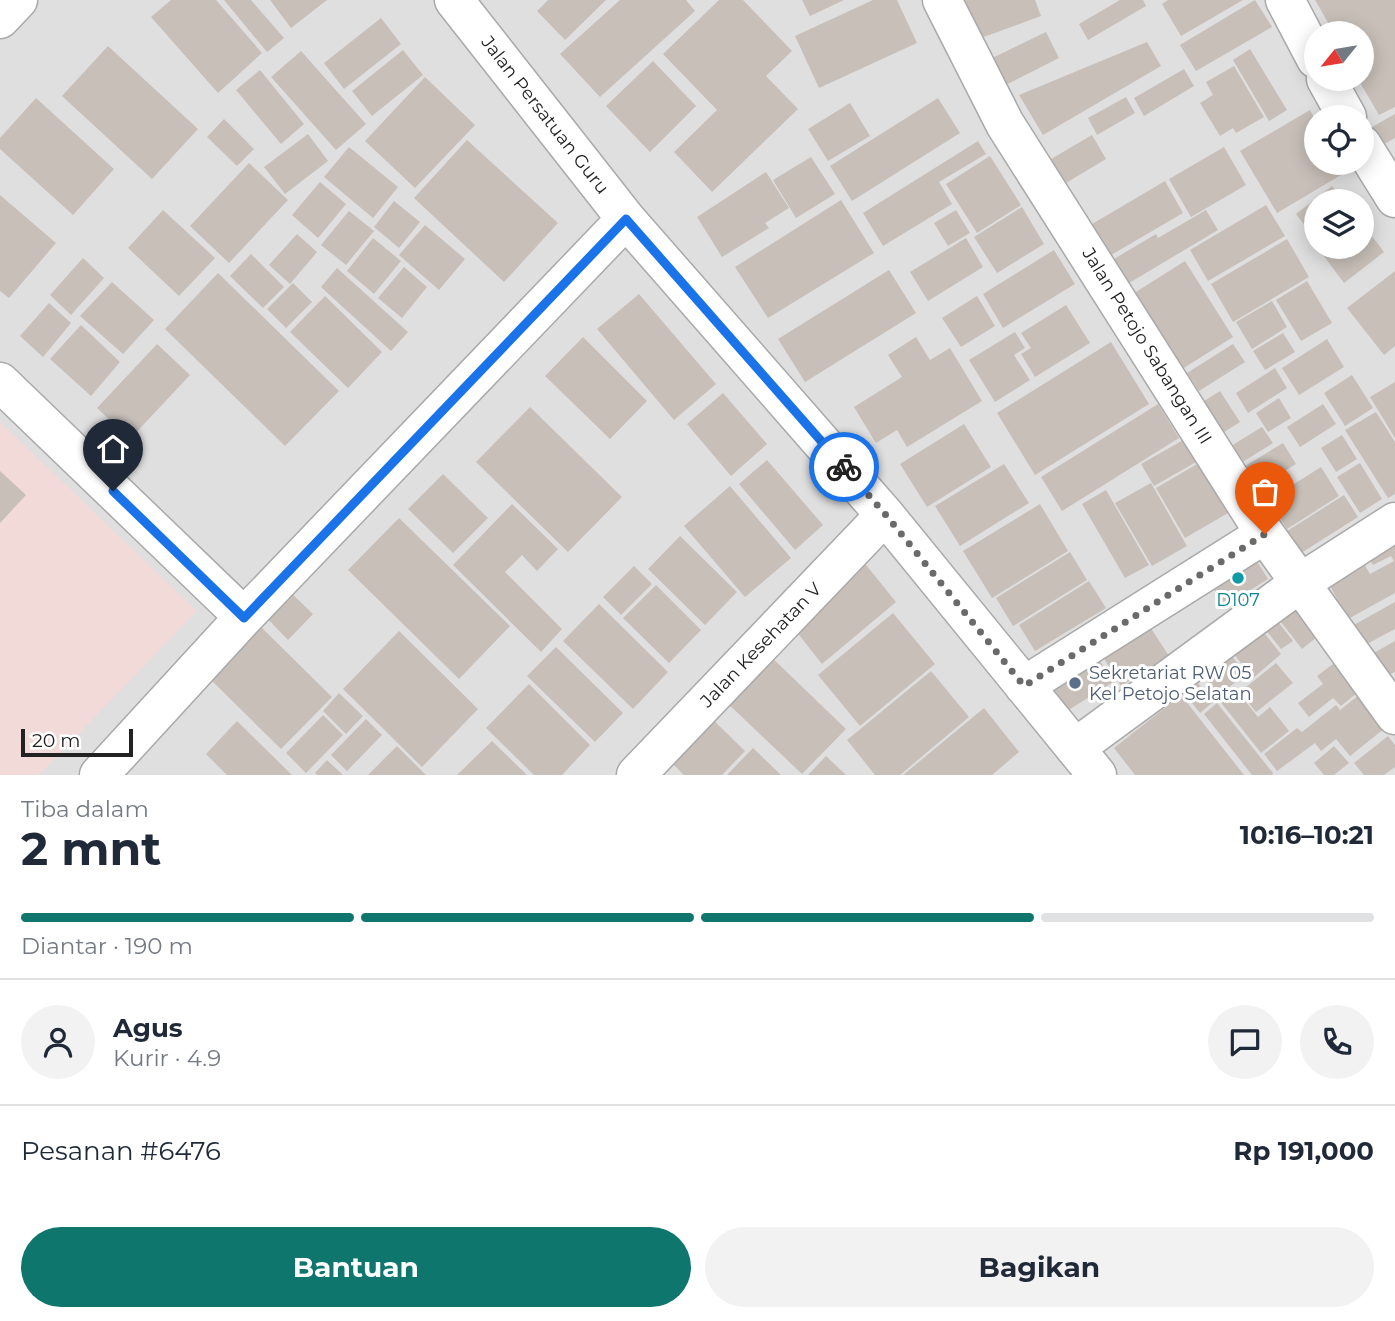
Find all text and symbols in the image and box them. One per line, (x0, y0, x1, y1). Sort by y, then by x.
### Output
north arrow (1304, 21, 1374, 91)
map controls (1304, 21, 1374, 259)
street label: Jalan Persatuan Guru (476, 31, 614, 198)
button: locate (1304, 105, 1374, 175)
button: layers (1304, 189, 1374, 259)
street label: Jalan Petojo Sabangan III (1077, 243, 1217, 448)
pin (83, 419, 143, 491)
icon: home (94, 430, 132, 468)
courier (809, 432, 879, 502)
icon: bike (825, 448, 863, 486)
pin (1235, 462, 1295, 534)
icon: bag (1246, 473, 1284, 511)
marker: D107 (1230, 570, 1246, 586)
street label: Jalan Kesehatan V (695, 578, 826, 713)
place label: D107 (1216, 589, 1260, 611)
place label: Sekretariat RW 05 Kel Petojo Selatan (1089, 662, 1252, 705)
marker: Sekretariat RW 05 Kel Petojo Selatan (1067, 675, 1083, 691)
scale bar (21, 726, 133, 758)
text: 20 m (32, 729, 80, 752)
text: Tiba dalam (21, 795, 149, 823)
text: 10:16–10:21 (1240, 819, 1374, 851)
text: 2 mnt (21, 820, 161, 877)
text: Diantar · 190 m (21, 932, 193, 960)
button: person (21, 1005, 95, 1079)
button: chat (1208, 1005, 1282, 1079)
button: phone (1300, 1005, 1374, 1079)
text: Agus (113, 1012, 183, 1044)
text: Kurir · 4.9 (113, 1044, 221, 1072)
text: Pesanan #6476 (21, 1135, 221, 1167)
text: Rp 191,000 (1233, 1135, 1374, 1167)
button: Bantuan (21, 1227, 691, 1307)
button: Bagikan (705, 1227, 1374, 1307)

